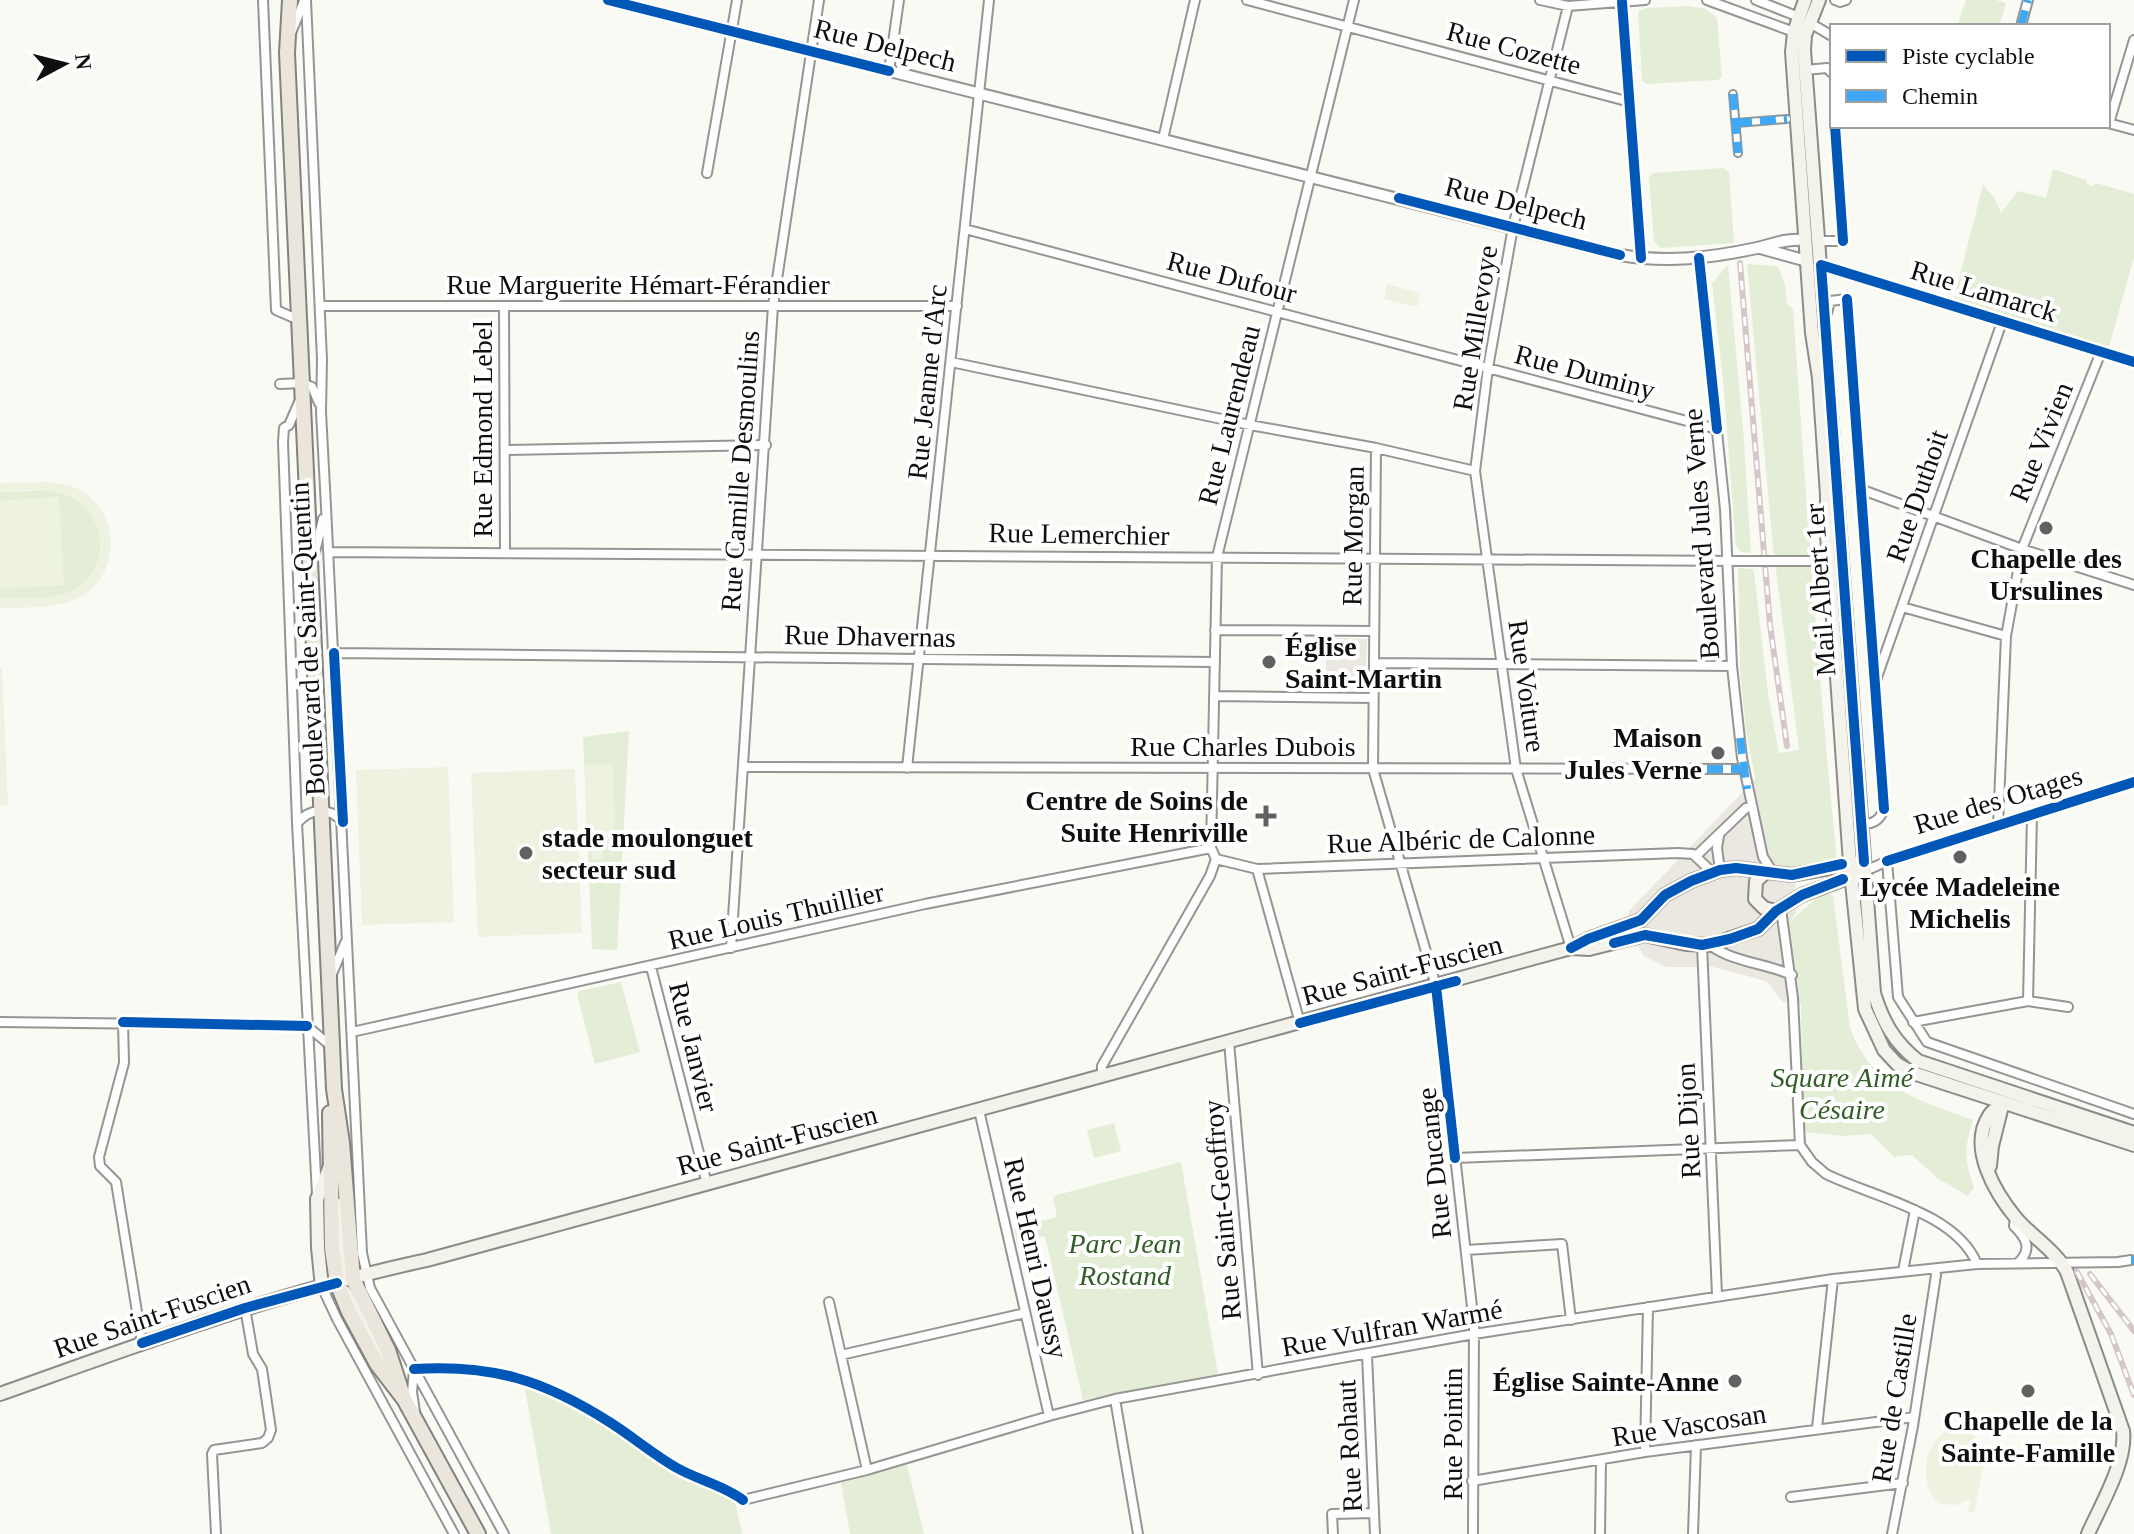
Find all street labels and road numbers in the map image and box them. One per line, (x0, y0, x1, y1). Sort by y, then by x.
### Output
street label: Rue Delpech (811, 12, 959, 78)
street label: Rue Cozette (1444, 15, 1584, 81)
street label: Rue Delpech (1442, 170, 1590, 236)
street label: Rue Millevoye (1447, 243, 1503, 413)
street label: Rue Dufour (1164, 245, 1301, 309)
street label: Rue Lamarck (1907, 254, 2061, 328)
street label: Rue Marguerite Hémart-Férandier (446, 269, 830, 300)
street label: Rue Jeanne d'Arc (901, 283, 953, 481)
street label: Rue Edmond Lebel (467, 320, 498, 538)
street label: Rue Laurendeau (1192, 322, 1266, 508)
street label: Rue Camille Desmoulins (715, 329, 765, 613)
street label: Rue Duminy (1511, 338, 1659, 406)
street label: Rue Vivien (2003, 378, 2079, 506)
street label: Boulevard Jules Verne (1677, 408, 1725, 660)
street label: Rue Duthoit (1880, 426, 1954, 566)
street label: Rue Morgan (1336, 466, 1370, 606)
street label: Boulevard de Saint-Quentin (283, 481, 331, 797)
street label: Mail Albert 1er (1798, 502, 1841, 677)
street label: Rue Lemerchier (988, 517, 1170, 551)
street label: Rue Voiture (1502, 618, 1552, 754)
street label: Rue Dhavernas (784, 619, 956, 653)
street label: Rue Charles Dubois (1130, 731, 1356, 762)
street label: Rue des Otages (1910, 760, 2086, 840)
street label: Rue Albéric de Calonne (1326, 819, 1596, 859)
street label: Rue Louis Thuillier (665, 876, 887, 956)
street label: Rue Saint-Fuscien (1298, 928, 1506, 1012)
street label: Rue Janvier (663, 979, 725, 1116)
street label: Rue Dijon (1669, 1062, 1707, 1180)
street label: Rue Ducange (1411, 1086, 1457, 1240)
street label: Rue Saint-Fuscien (673, 1098, 881, 1182)
street label: Rue Saint-Geoffroy (1197, 1099, 1247, 1321)
street label: Rue Henri Daussy (998, 1154, 1074, 1362)
street label: Rue Saint-Fuscien (50, 1268, 254, 1364)
street label: Rue Vulfran Warmé (1279, 1293, 1505, 1363)
street label: Rue de Castille (1865, 1311, 1923, 1485)
street label: Rue Pointin (1437, 1367, 1468, 1501)
street label: Rue Rohaut (1330, 1379, 1368, 1513)
street label: Rue Vascosan (1610, 1398, 1768, 1452)

